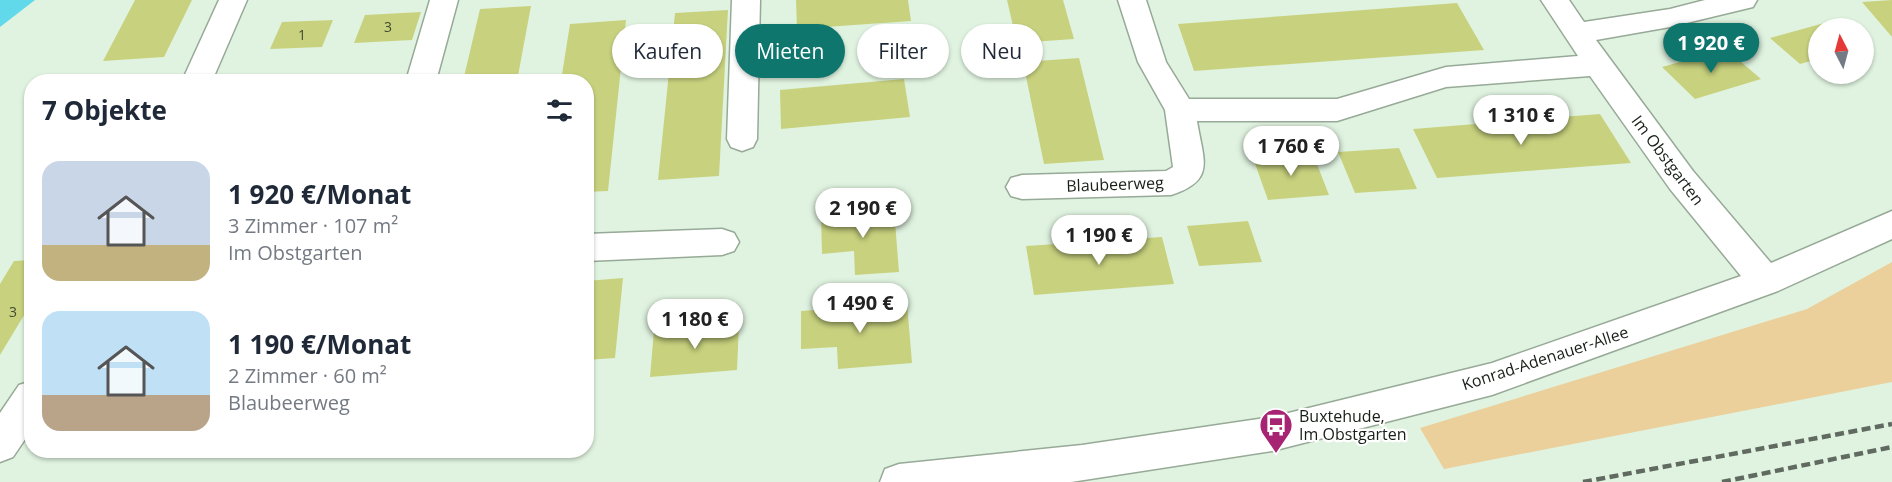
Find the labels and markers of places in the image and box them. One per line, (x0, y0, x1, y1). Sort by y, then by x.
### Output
pin: 1 920 € (1656, 23, 1766, 74)
pin: 1 310 € (1466, 95, 1576, 146)
pin: 1 760 € (1236, 126, 1346, 177)
pin: 2 190 € (808, 188, 918, 239)
pin: 1 190 € (1044, 215, 1154, 266)
pin: 1 490 € (805, 283, 915, 334)
pin: 1 180 € (640, 299, 750, 350)
place label: Buxtehude, Im Obstgarten (1299, 405, 1407, 445)
bus stop icon: Buxtehude, Im Obstgarten (1258, 407, 1294, 454)

